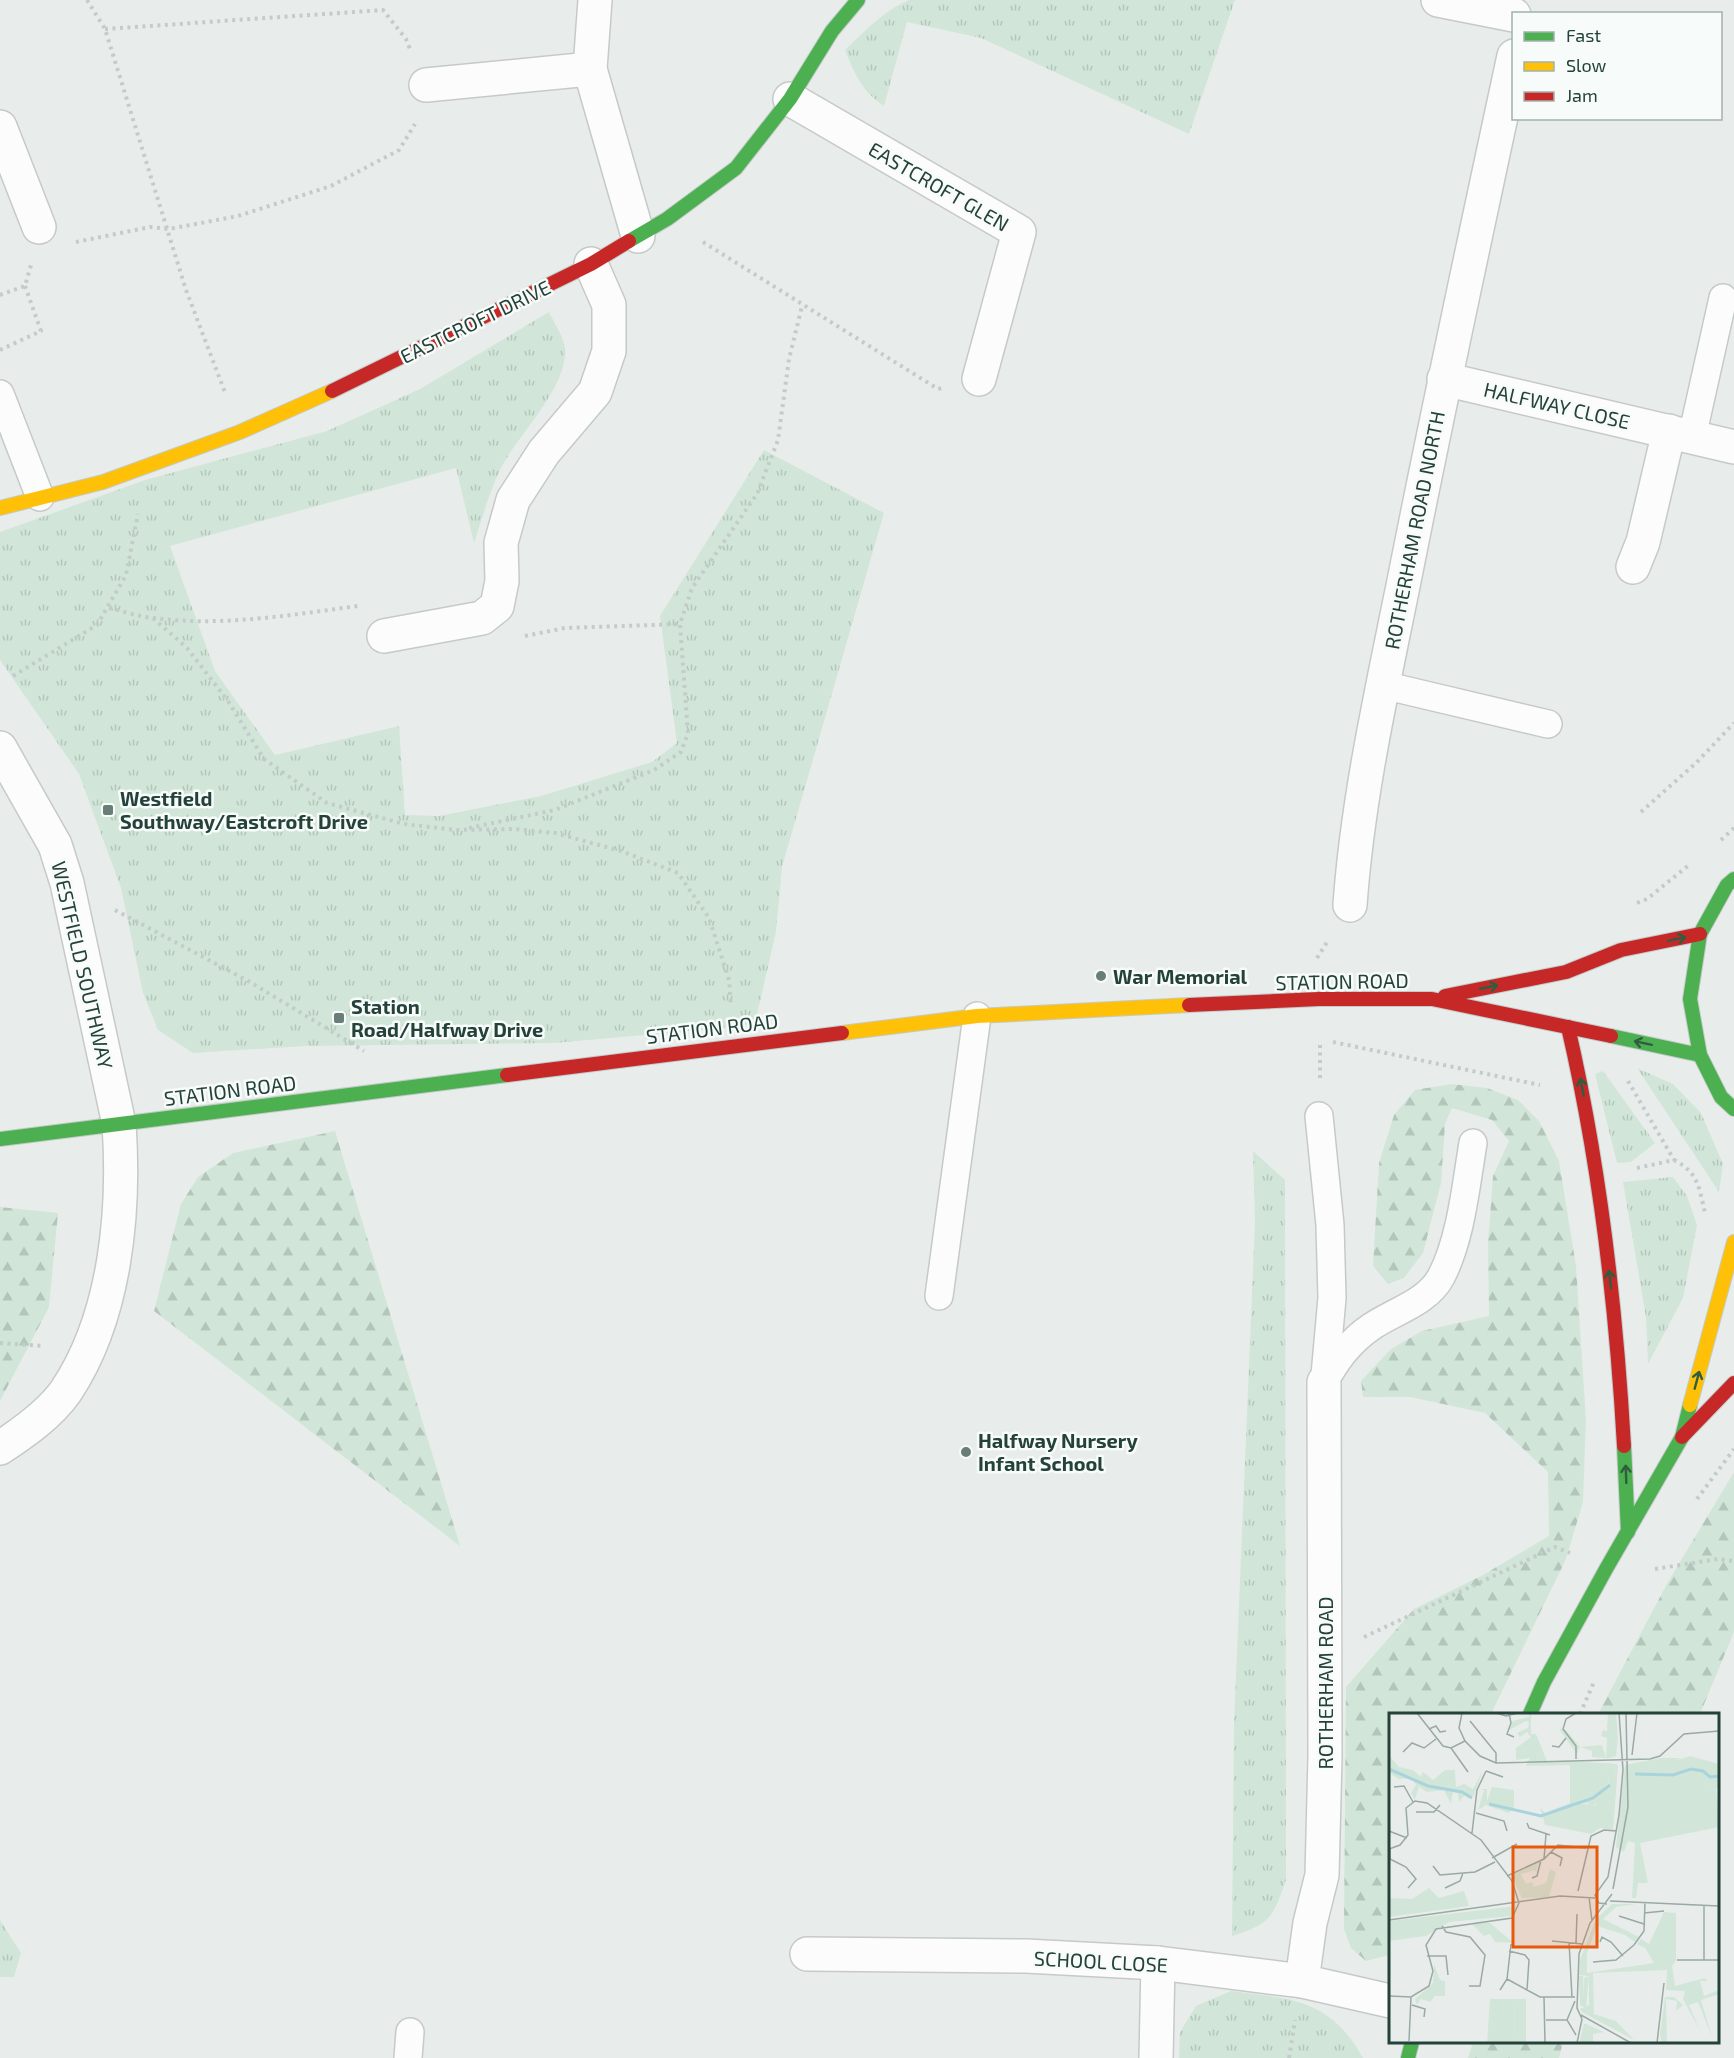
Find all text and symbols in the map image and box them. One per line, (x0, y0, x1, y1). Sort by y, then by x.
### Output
legend (1512, 12, 1722, 120)
text: Fast (1566, 24, 1601, 46)
text: Slow (1566, 54, 1607, 76)
text: Jam (1566, 84, 1598, 106)
street label: EASTCROFT GLEN (865, 136, 1013, 236)
street label: EASTCROFT DRIVE (396, 274, 554, 368)
street label: HALFWAY CLOSE (1482, 377, 1632, 433)
street label: ROTHERHAM ROAD NORTH (1379, 409, 1449, 651)
place label: Westfield Southway/Eastcroft Drive (120, 786, 368, 834)
marker: Westfield Southway/Eastcroft Drive (101, 803, 115, 817)
street label: WESTFIELD SOUTHWAY (47, 859, 119, 1072)
one-way arrow (1668, 932, 1687, 944)
place label: War Memorial (1113, 964, 1248, 988)
street label: STATION ROAD (1275, 968, 1409, 994)
marker: War Memorial (1094, 969, 1108, 983)
one-way arrow (1479, 981, 1498, 992)
place label: Station Road/Halfway Drive (351, 994, 543, 1042)
street label: STATION ROAD (645, 1008, 779, 1048)
marker: Station Road/Halfway Drive (332, 1011, 346, 1025)
one-way arrow (1634, 1037, 1653, 1048)
street label: STATION ROAD (163, 1070, 297, 1110)
one-way arrow (1576, 1077, 1587, 1097)
one-way arrow (1605, 1270, 1616, 1290)
one-way arrow (1692, 1371, 1703, 1390)
place label: Halfway Nursery Infant School (978, 1428, 1138, 1475)
marker: Halfway Nursery Infant School (959, 1445, 973, 1459)
one-way arrow (1620, 1464, 1631, 1484)
street label: ROTHERHAM ROAD (1313, 1596, 1337, 1770)
inset map (1389, 1713, 1719, 2043)
street label: SCHOOL CLOSE (1033, 1946, 1169, 1976)

